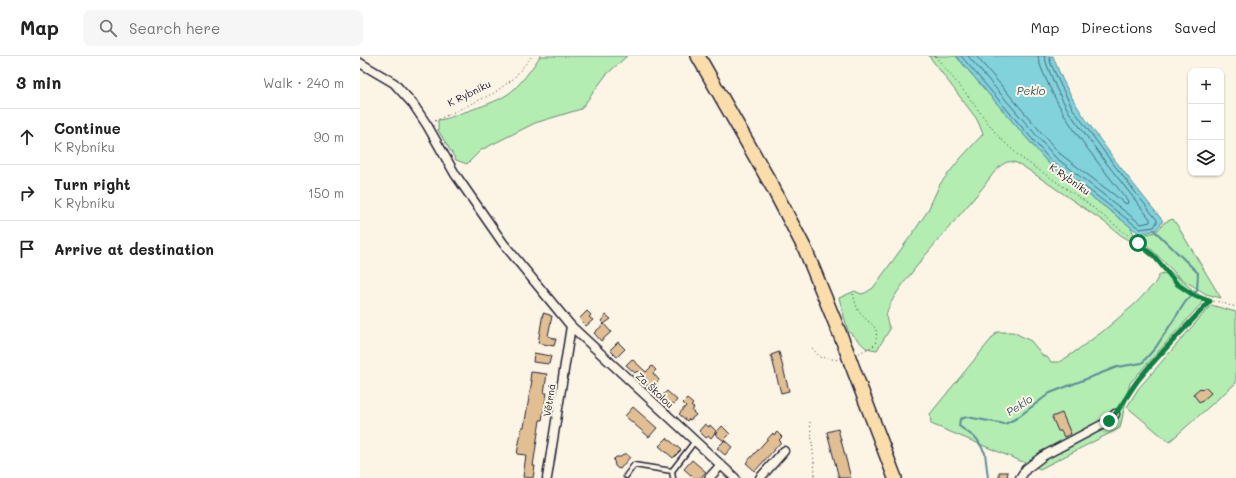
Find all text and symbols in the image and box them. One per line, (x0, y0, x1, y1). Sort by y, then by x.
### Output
search box (83, 10, 363, 46)
text: Map (20, 15, 59, 40)
icon: search (97, 17, 119, 39)
text: Search here (129, 18, 220, 38)
text: Map (1031, 18, 1059, 37)
text: Directions (1081, 18, 1152, 37)
text: Saved (1174, 18, 1216, 37)
map controls (1188, 68, 1224, 176)
button: + (1188, 68, 1224, 104)
text: 3 min (16, 71, 61, 93)
text: Walk · 240 m (263, 74, 344, 91)
street label: K Rybníku (445, 76, 493, 110)
water label: Peklo (1017, 83, 1046, 98)
button: − (1188, 104, 1224, 140)
text: Continue (54, 118, 121, 138)
icon: ahead (16, 126, 38, 148)
text: 90 m (314, 128, 344, 145)
text: K Rybníku (54, 138, 115, 155)
button: layers (1188, 140, 1224, 176)
street label: K Rybníku (1047, 160, 1093, 198)
text: Turn right (54, 174, 131, 194)
icon: right (16, 182, 38, 204)
text: 150 m (308, 184, 344, 201)
text: K Rybníku (54, 194, 115, 211)
route start (1129, 234, 1147, 252)
icon: arrive (16, 238, 38, 260)
text: Arrive at destination (54, 239, 214, 259)
street label: Za Školou (633, 369, 677, 411)
street label: Větrná (540, 383, 558, 417)
water label: Peklo (1003, 391, 1036, 419)
route end (1100, 412, 1118, 430)

